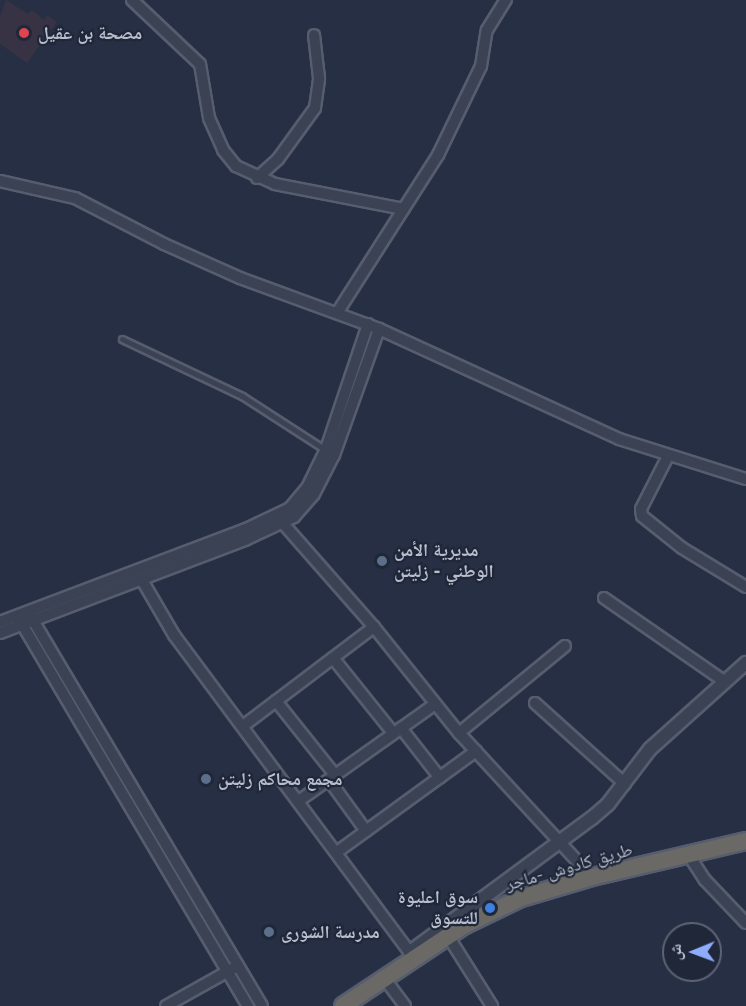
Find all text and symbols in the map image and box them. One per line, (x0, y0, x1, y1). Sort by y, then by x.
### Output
place label: مصحة بن عقيل (38, 22, 142, 44)
marker: مصحة بن عقيل (15, 24, 33, 42)
place label: مديرية الأمن الوطني - زليتن (394, 540, 494, 582)
marker: مديرية الأمن الوطني - زليتن (375, 554, 389, 568)
place label: مجمع محاكم زليتن (218, 768, 342, 790)
marker: مجمع محاكم زليتن (199, 772, 213, 786)
street label: طريق كادوش -ماجر (503, 839, 635, 895)
place label: سوق اعليوة للتسوق (398, 887, 478, 930)
marker: سوق اعليوة للتسوق (483, 901, 497, 915)
place label: مدرسة الشورى (281, 921, 380, 943)
north arrow (662, 922, 722, 982)
marker: مدرسة الشورى (262, 925, 276, 939)
text: ش (666, 944, 685, 961)

